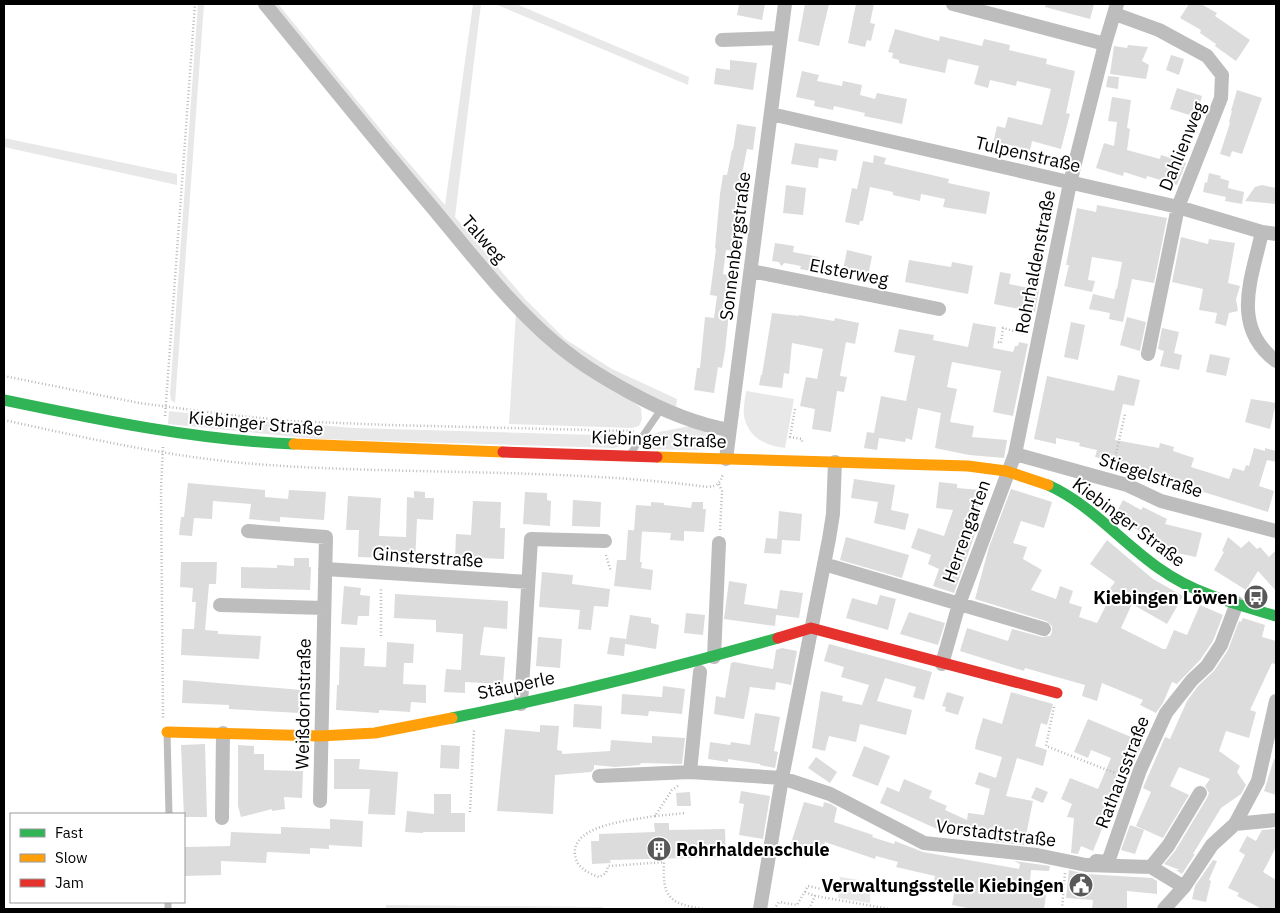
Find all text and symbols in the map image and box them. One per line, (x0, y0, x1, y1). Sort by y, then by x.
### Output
street label: Dahlienweg (1154, 97, 1211, 194)
street label: Tulpenstraße (973, 131, 1083, 177)
street label: Sonnenbergstraße (714, 170, 756, 322)
street label: Rohrhaldenstraße (1010, 188, 1060, 336)
street label: Talweg (457, 210, 512, 268)
street label: Elsterweg (808, 253, 891, 291)
street label: Kiebinger Straße (188, 406, 325, 440)
street label: Kiebinger Straße (591, 425, 727, 453)
street label: Stiegelstraße (1096, 447, 1206, 503)
street label: Kiebinger Straße (1068, 472, 1190, 572)
street label: Herrengarten (937, 476, 995, 586)
street label: Ginsterstraße (372, 542, 484, 572)
bus stop icon: Kiebingen Löwen (1243, 584, 1269, 610)
place label: Kiebingen Löwen (1093, 586, 1238, 609)
street label: Weißdornstraße (290, 638, 316, 770)
street label: Stäuperle (475, 666, 557, 704)
street label: Rathausstraße (1090, 712, 1154, 831)
legend (10, 813, 185, 903)
street label: Vorstadtstraße (935, 814, 1058, 852)
text: Fast (55, 823, 83, 842)
building icon: Rohrhaldenschule (646, 836, 672, 862)
place label: Rohrhaldenschule (676, 838, 830, 861)
text: Slow (55, 848, 88, 867)
public building icon: Verwaltungsstelle Kiebingen (1068, 872, 1094, 898)
text: Jam (55, 873, 84, 892)
place label: Verwaltungsstelle Kiebingen (821, 874, 1064, 897)

